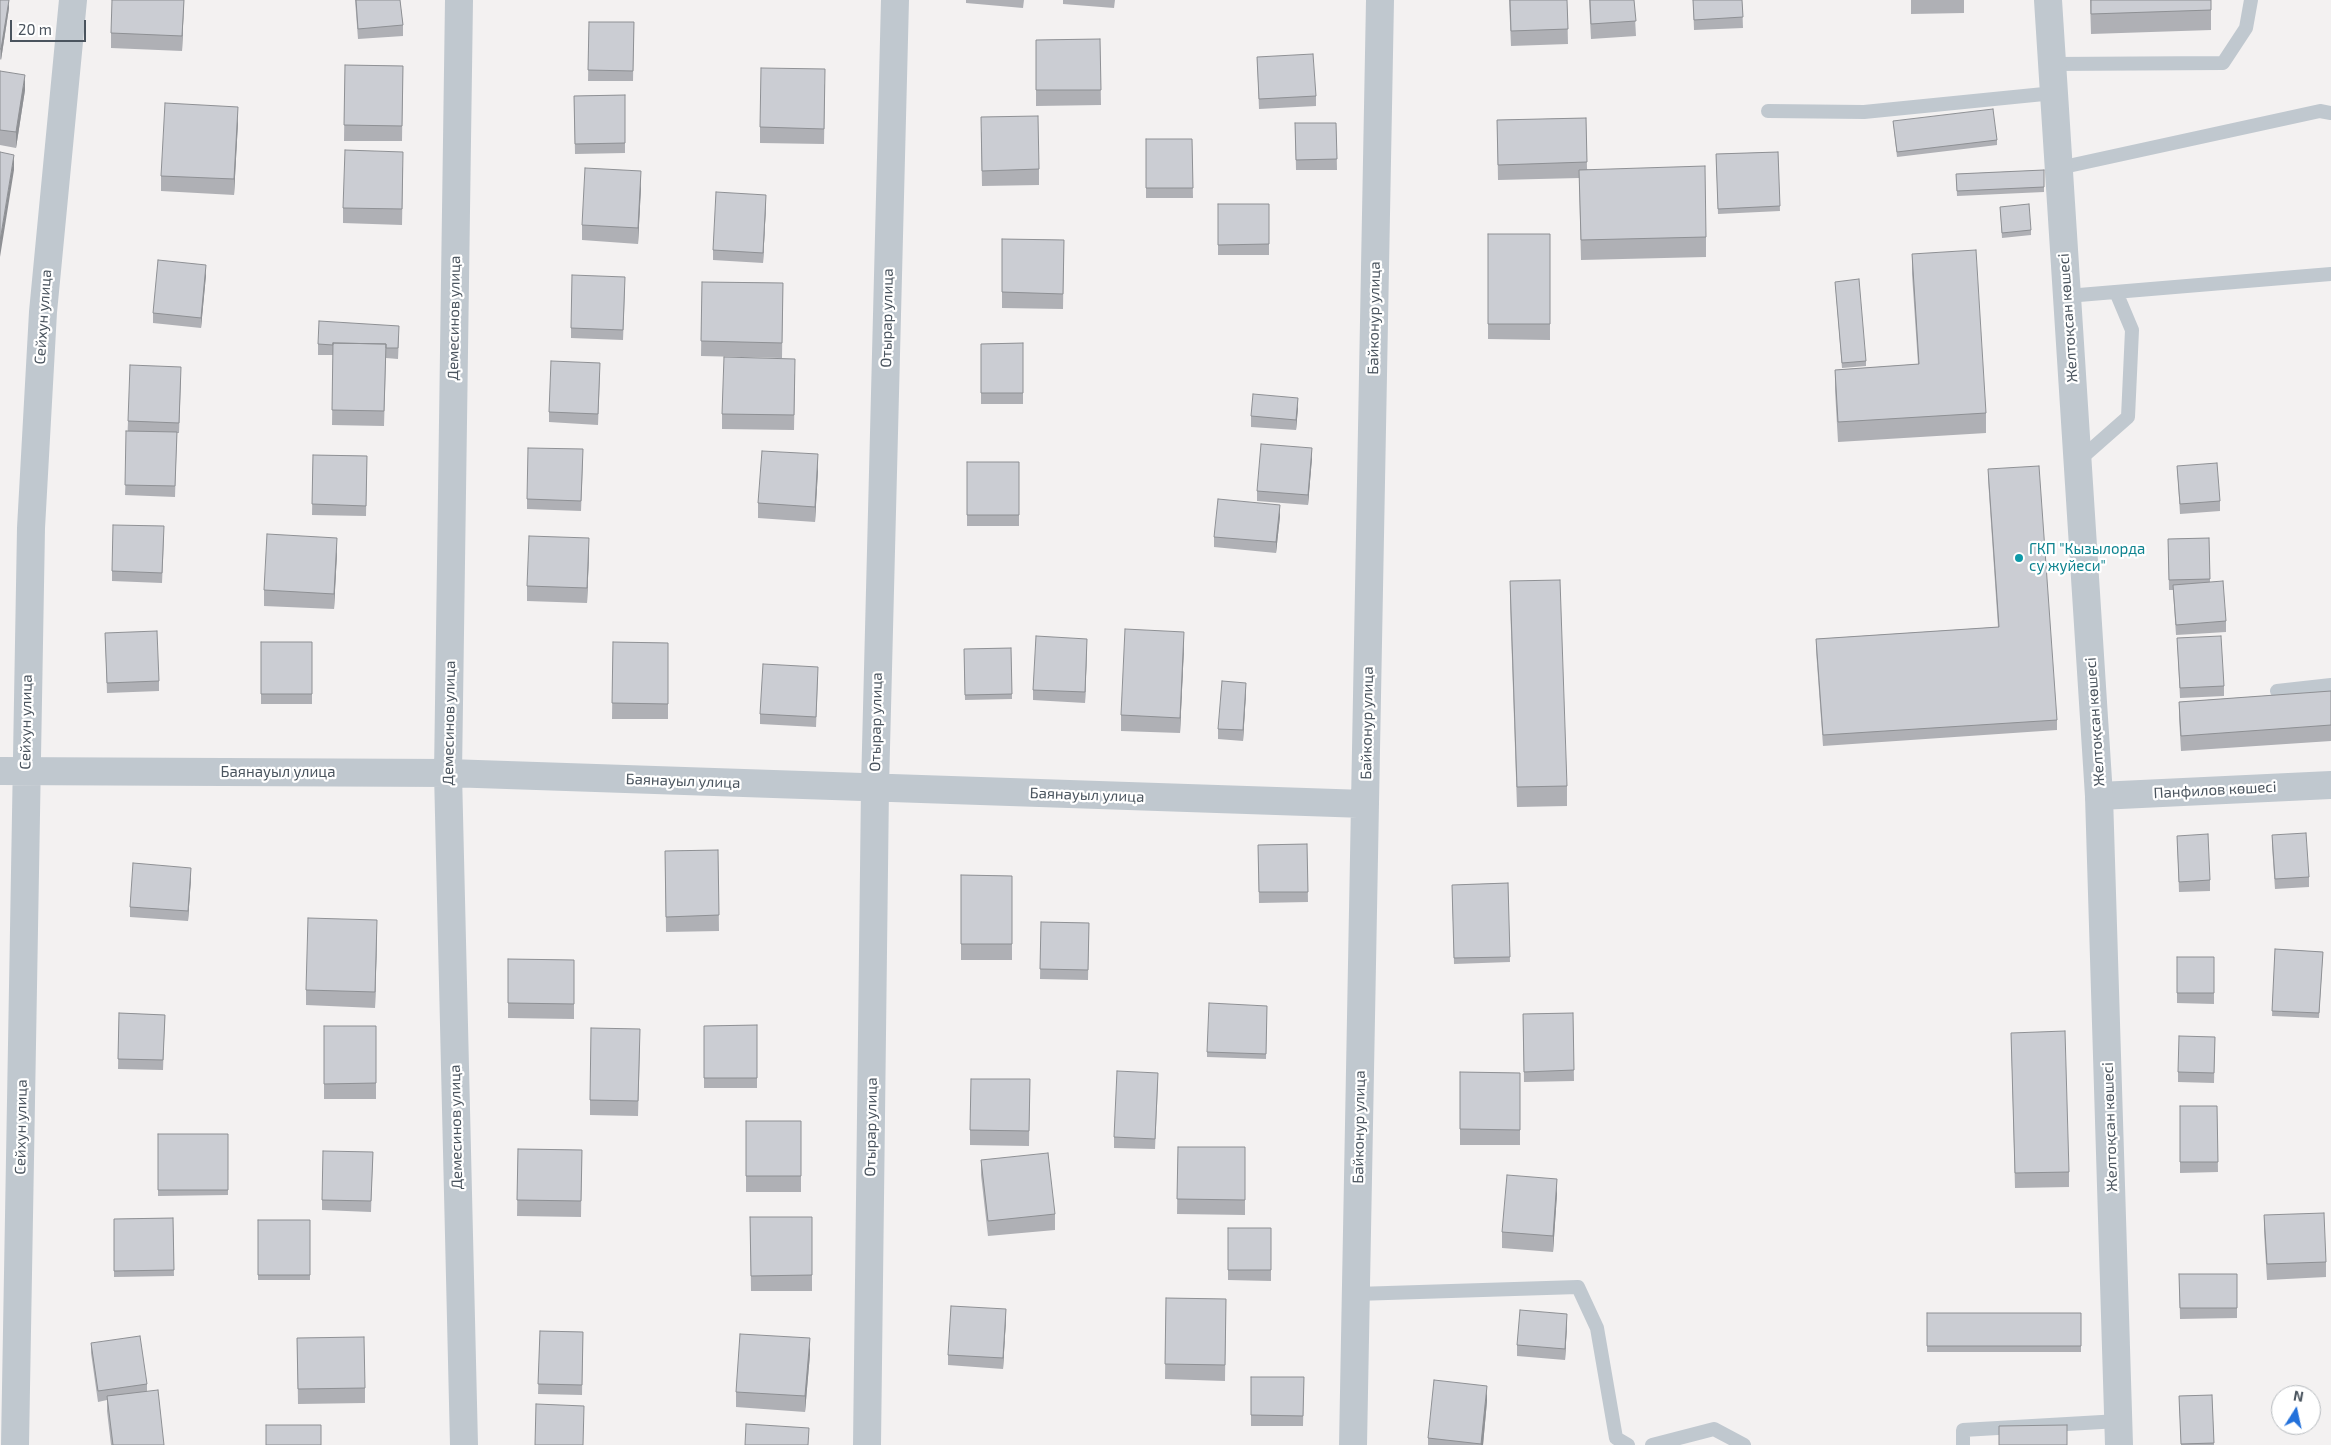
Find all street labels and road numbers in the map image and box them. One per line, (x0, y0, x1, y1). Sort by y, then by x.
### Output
street label: Желтоқсан көшесі (2054, 253, 2082, 383)
street label: Демесинов улица (444, 255, 464, 381)
street label: Байконур улица (1364, 261, 1384, 375)
street label: Отырар улица (877, 268, 897, 368)
street label: Сейхун улица (31, 269, 55, 365)
street label: Желтоқсан көшесі (2081, 657, 2109, 787)
street label: Демесинов улица (439, 660, 459, 786)
street label: Байконур улица (1357, 666, 1377, 780)
street label: Отырар улица (866, 672, 886, 772)
street label: Сейхун улица (16, 674, 36, 770)
street label: Баянауыл улица (221, 763, 335, 781)
street label: Баянауыл улица (625, 770, 741, 792)
street label: Панфилов көшесі (2153, 778, 2277, 802)
street label: Баянауыл улица (1029, 784, 1145, 806)
street label: Желтоқсан көшесі (2099, 1062, 2121, 1192)
street label: Демесинов улица (446, 1064, 466, 1190)
street label: Байконур улица (1349, 1070, 1369, 1184)
street label: Отырар улица (861, 1077, 881, 1177)
street label: Сейхун улица (11, 1079, 31, 1175)

